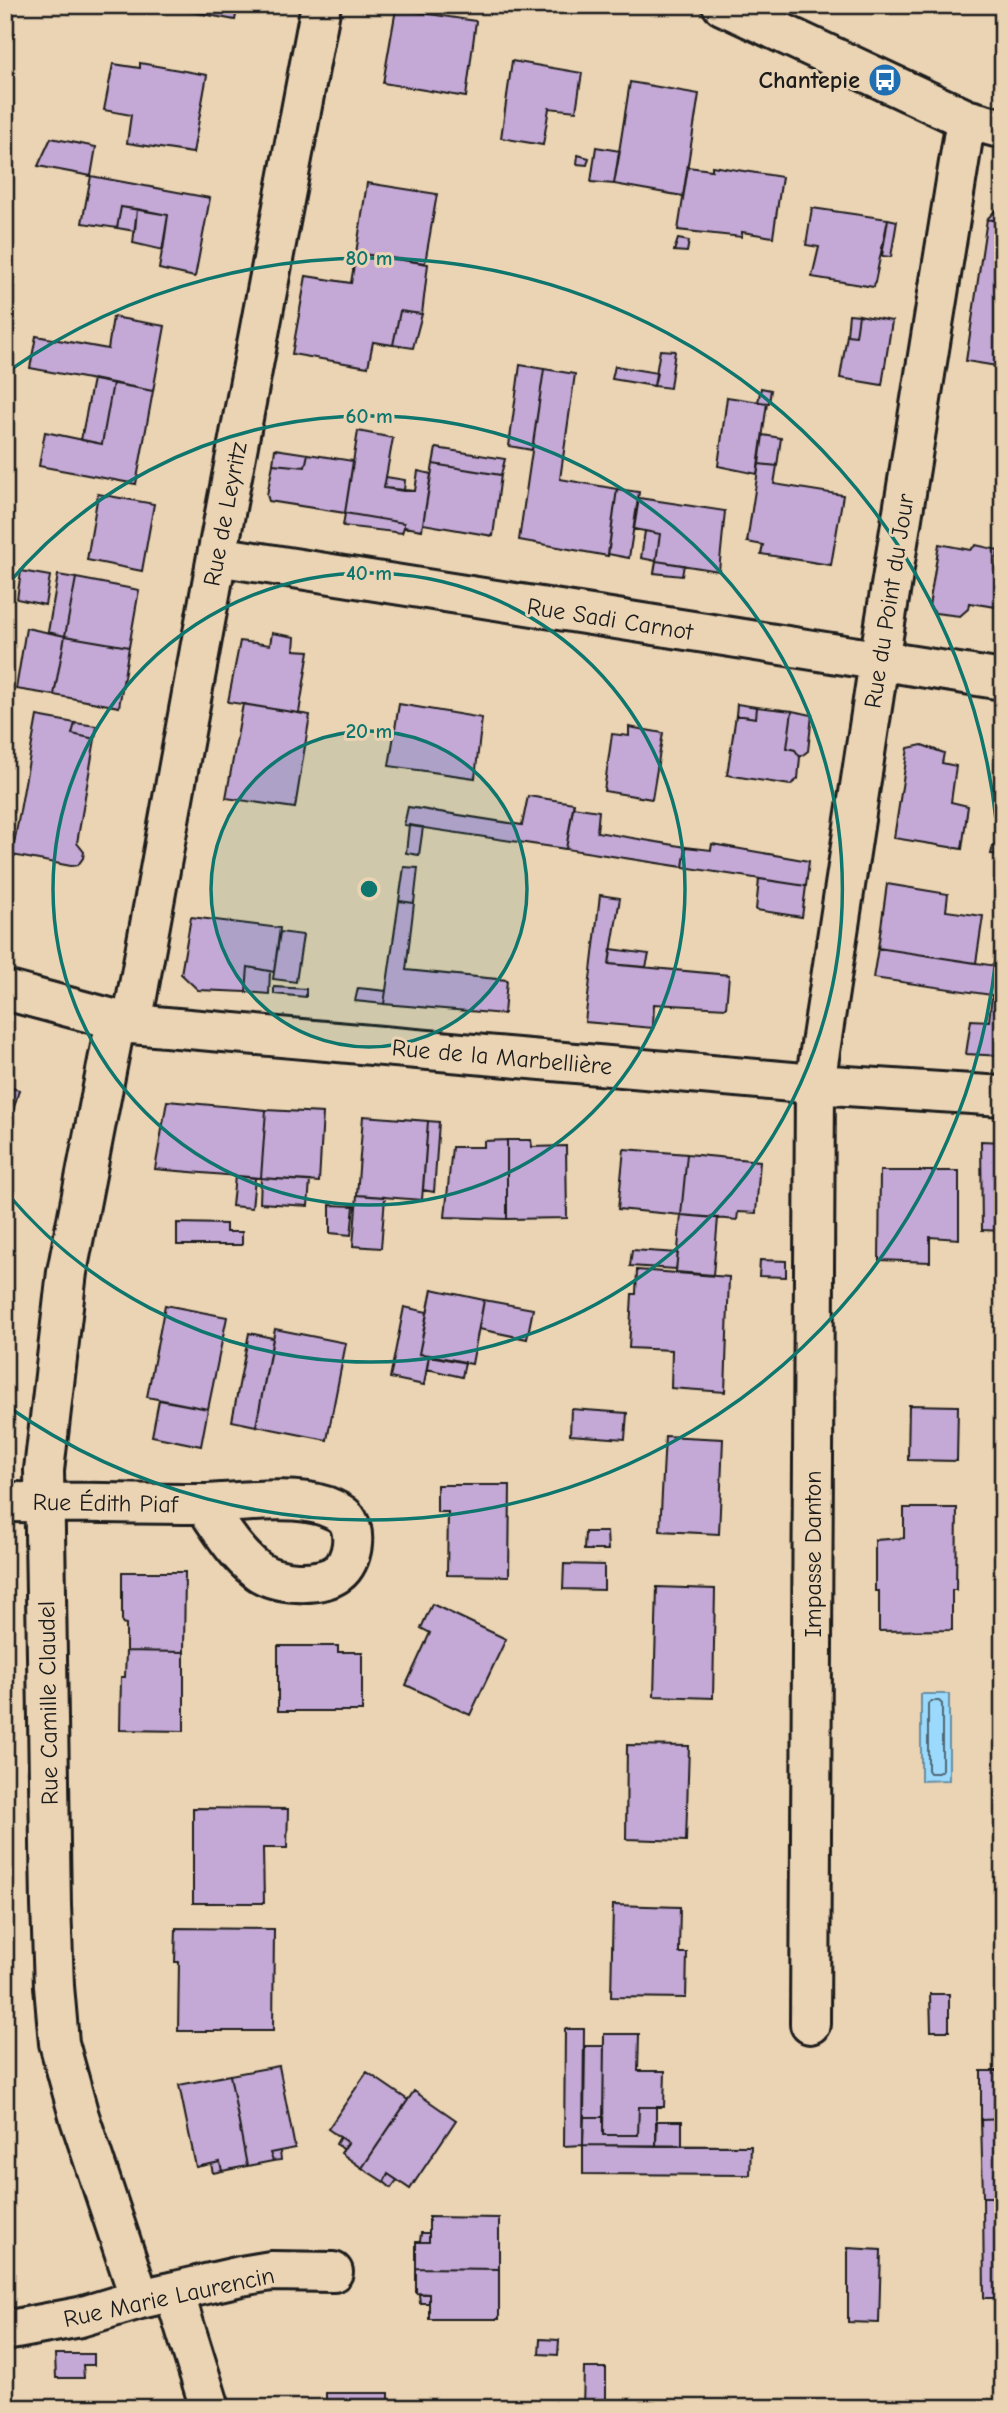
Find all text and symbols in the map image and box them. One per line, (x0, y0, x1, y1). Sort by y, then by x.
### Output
bus stop icon: Chantepie (866, 61, 904, 99)
place label: Chantepie (758, 66, 860, 94)
text: 80 m (346, 246, 392, 270)
text: 60 m (345, 404, 393, 428)
street label: Rue de Leyritz (197, 439, 253, 588)
street label: Rue du Point du Jour (858, 491, 920, 710)
text: 40 m (346, 561, 392, 585)
street label: Rue Sadi Carnot (525, 592, 696, 646)
text: 20 m (346, 719, 392, 743)
centre of rings (357, 877, 381, 901)
street label: Rue de la Marbellière (391, 1033, 613, 1081)
street label: Impasse Danton (799, 1470, 827, 1638)
street label: Rue Édith Piaf (32, 1488, 179, 1518)
street label: Rue Camille Claudel (32, 1601, 64, 1805)
street label: Rue Marie Laurencin (61, 2261, 277, 2333)

